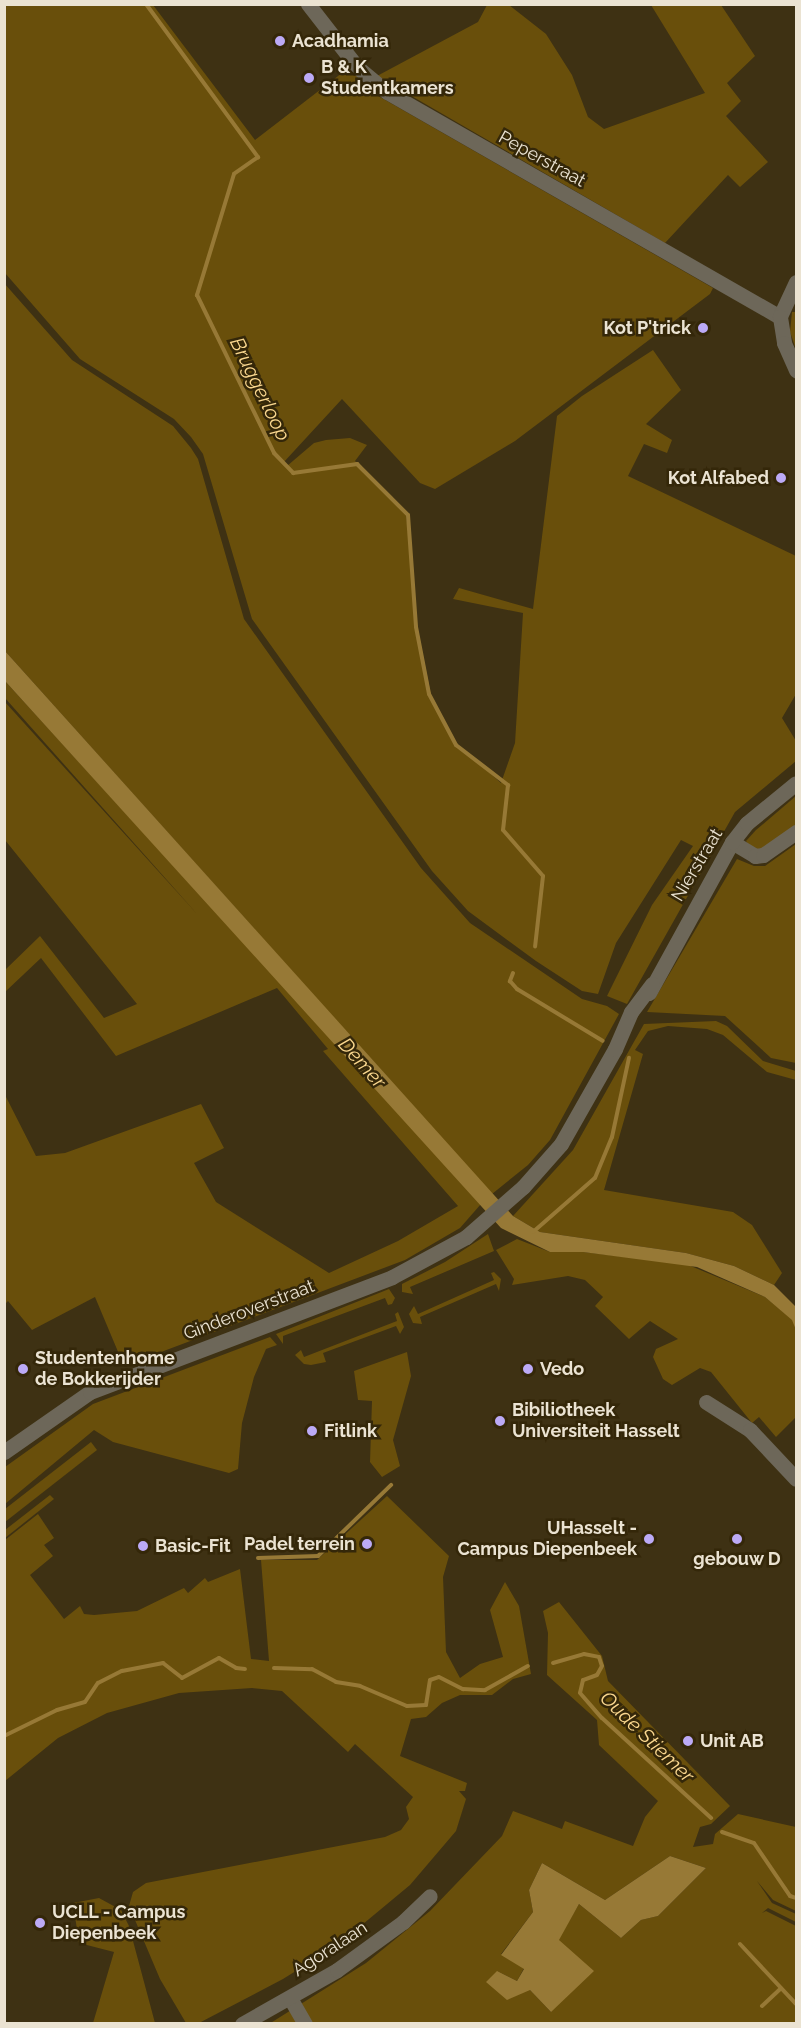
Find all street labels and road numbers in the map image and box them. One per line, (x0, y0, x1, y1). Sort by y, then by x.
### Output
street label: Peperstraat (495, 126, 589, 192)
street label: Nierstraat (667, 825, 727, 905)
street label: Ginderoverstraat (181, 1275, 317, 1345)
street label: Agoralaan (289, 1917, 371, 1981)

